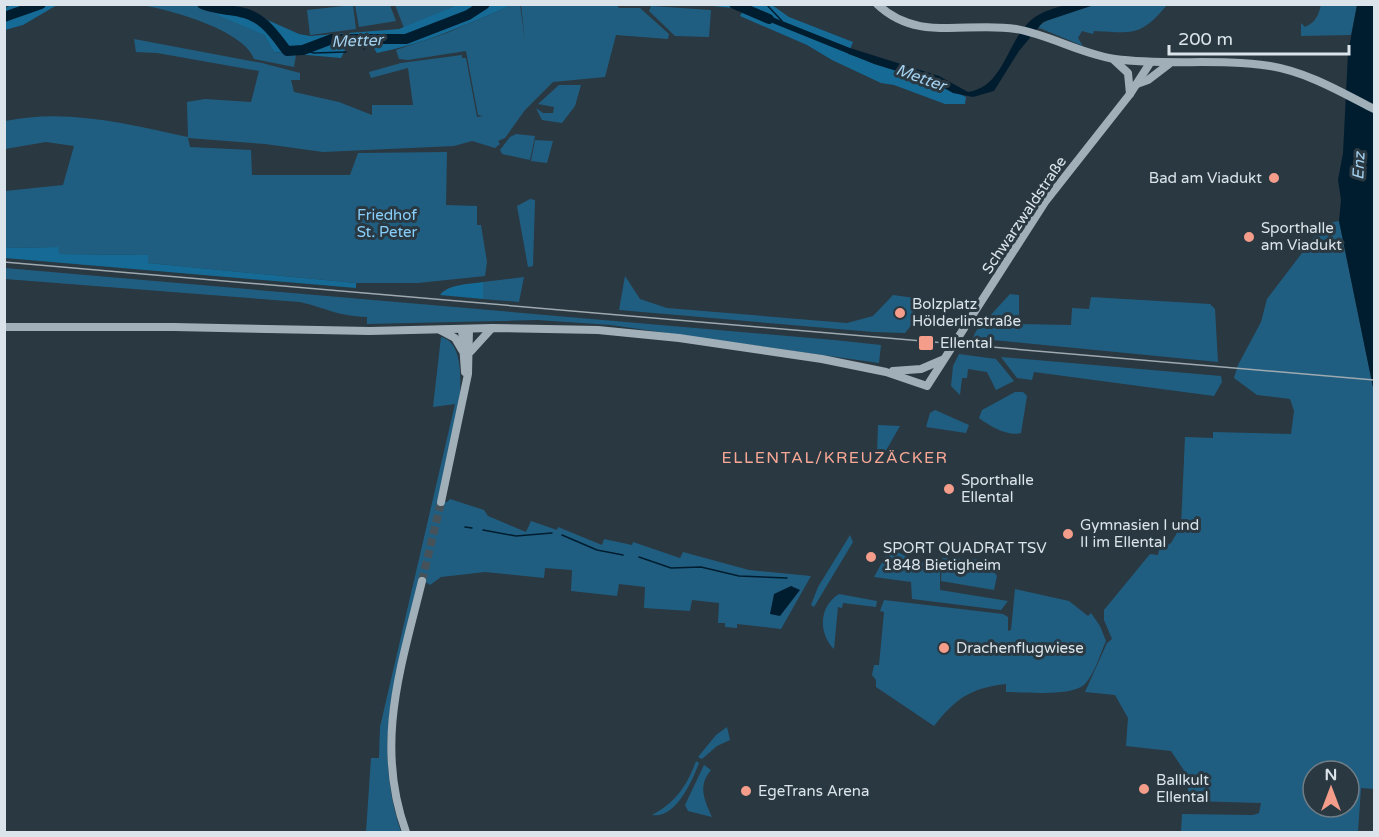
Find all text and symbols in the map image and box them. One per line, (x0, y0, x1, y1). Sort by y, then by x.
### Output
scale bar (1169, 18, 1349, 56)
text: 200 m (1178, 28, 1233, 50)
water label: Metter (331, 30, 385, 52)
water label: Metter (893, 60, 950, 97)
water label: Enz (1348, 150, 1370, 180)
street label: Schwarzwaldstraße (978, 153, 1070, 277)
place label: Bad am Viadukt (1149, 169, 1262, 187)
marker: Bad am Viadukt (1267, 171, 1281, 185)
park label: Friedhof St. Peter (357, 206, 418, 241)
place label: Sporthalle am Viadukt (1261, 219, 1342, 254)
marker: Sporthalle am Viadukt (1242, 230, 1256, 244)
place label: Bolzplatz Hölderlinstraße (912, 295, 1021, 330)
marker: Bolzplatz Hölderlinstraße (893, 306, 907, 320)
marker: Ellental (917, 334, 935, 352)
place label: Ellental (940, 334, 992, 352)
district label: ELLENTAL/KREUZÄCKER (722, 448, 949, 468)
place label: Sporthalle Ellental (961, 471, 1034, 506)
marker: Sporthalle Ellental (942, 482, 956, 496)
place label: Gymnasien I und II im Ellental (1080, 516, 1199, 551)
marker: Gymnasien I und II im Ellental (1061, 527, 1075, 541)
place label: SPORT QUADRAT TSV 1848 Bietigheim (883, 539, 1047, 574)
marker: SPORT QUADRAT TSV 1848 Bietigheim (864, 550, 878, 564)
place label: Drachenflugwiese (956, 639, 1084, 657)
marker: Drachenflugwiese (937, 641, 951, 655)
north arrow (1301, 759, 1361, 819)
text: N (1325, 765, 1337, 785)
place label: Ballkult Ellental (1156, 771, 1209, 806)
place label: EgeTrans Arena (758, 782, 869, 800)
marker: Ballkult Ellental (1137, 782, 1151, 796)
marker: EgeTrans Arena (739, 784, 753, 798)

